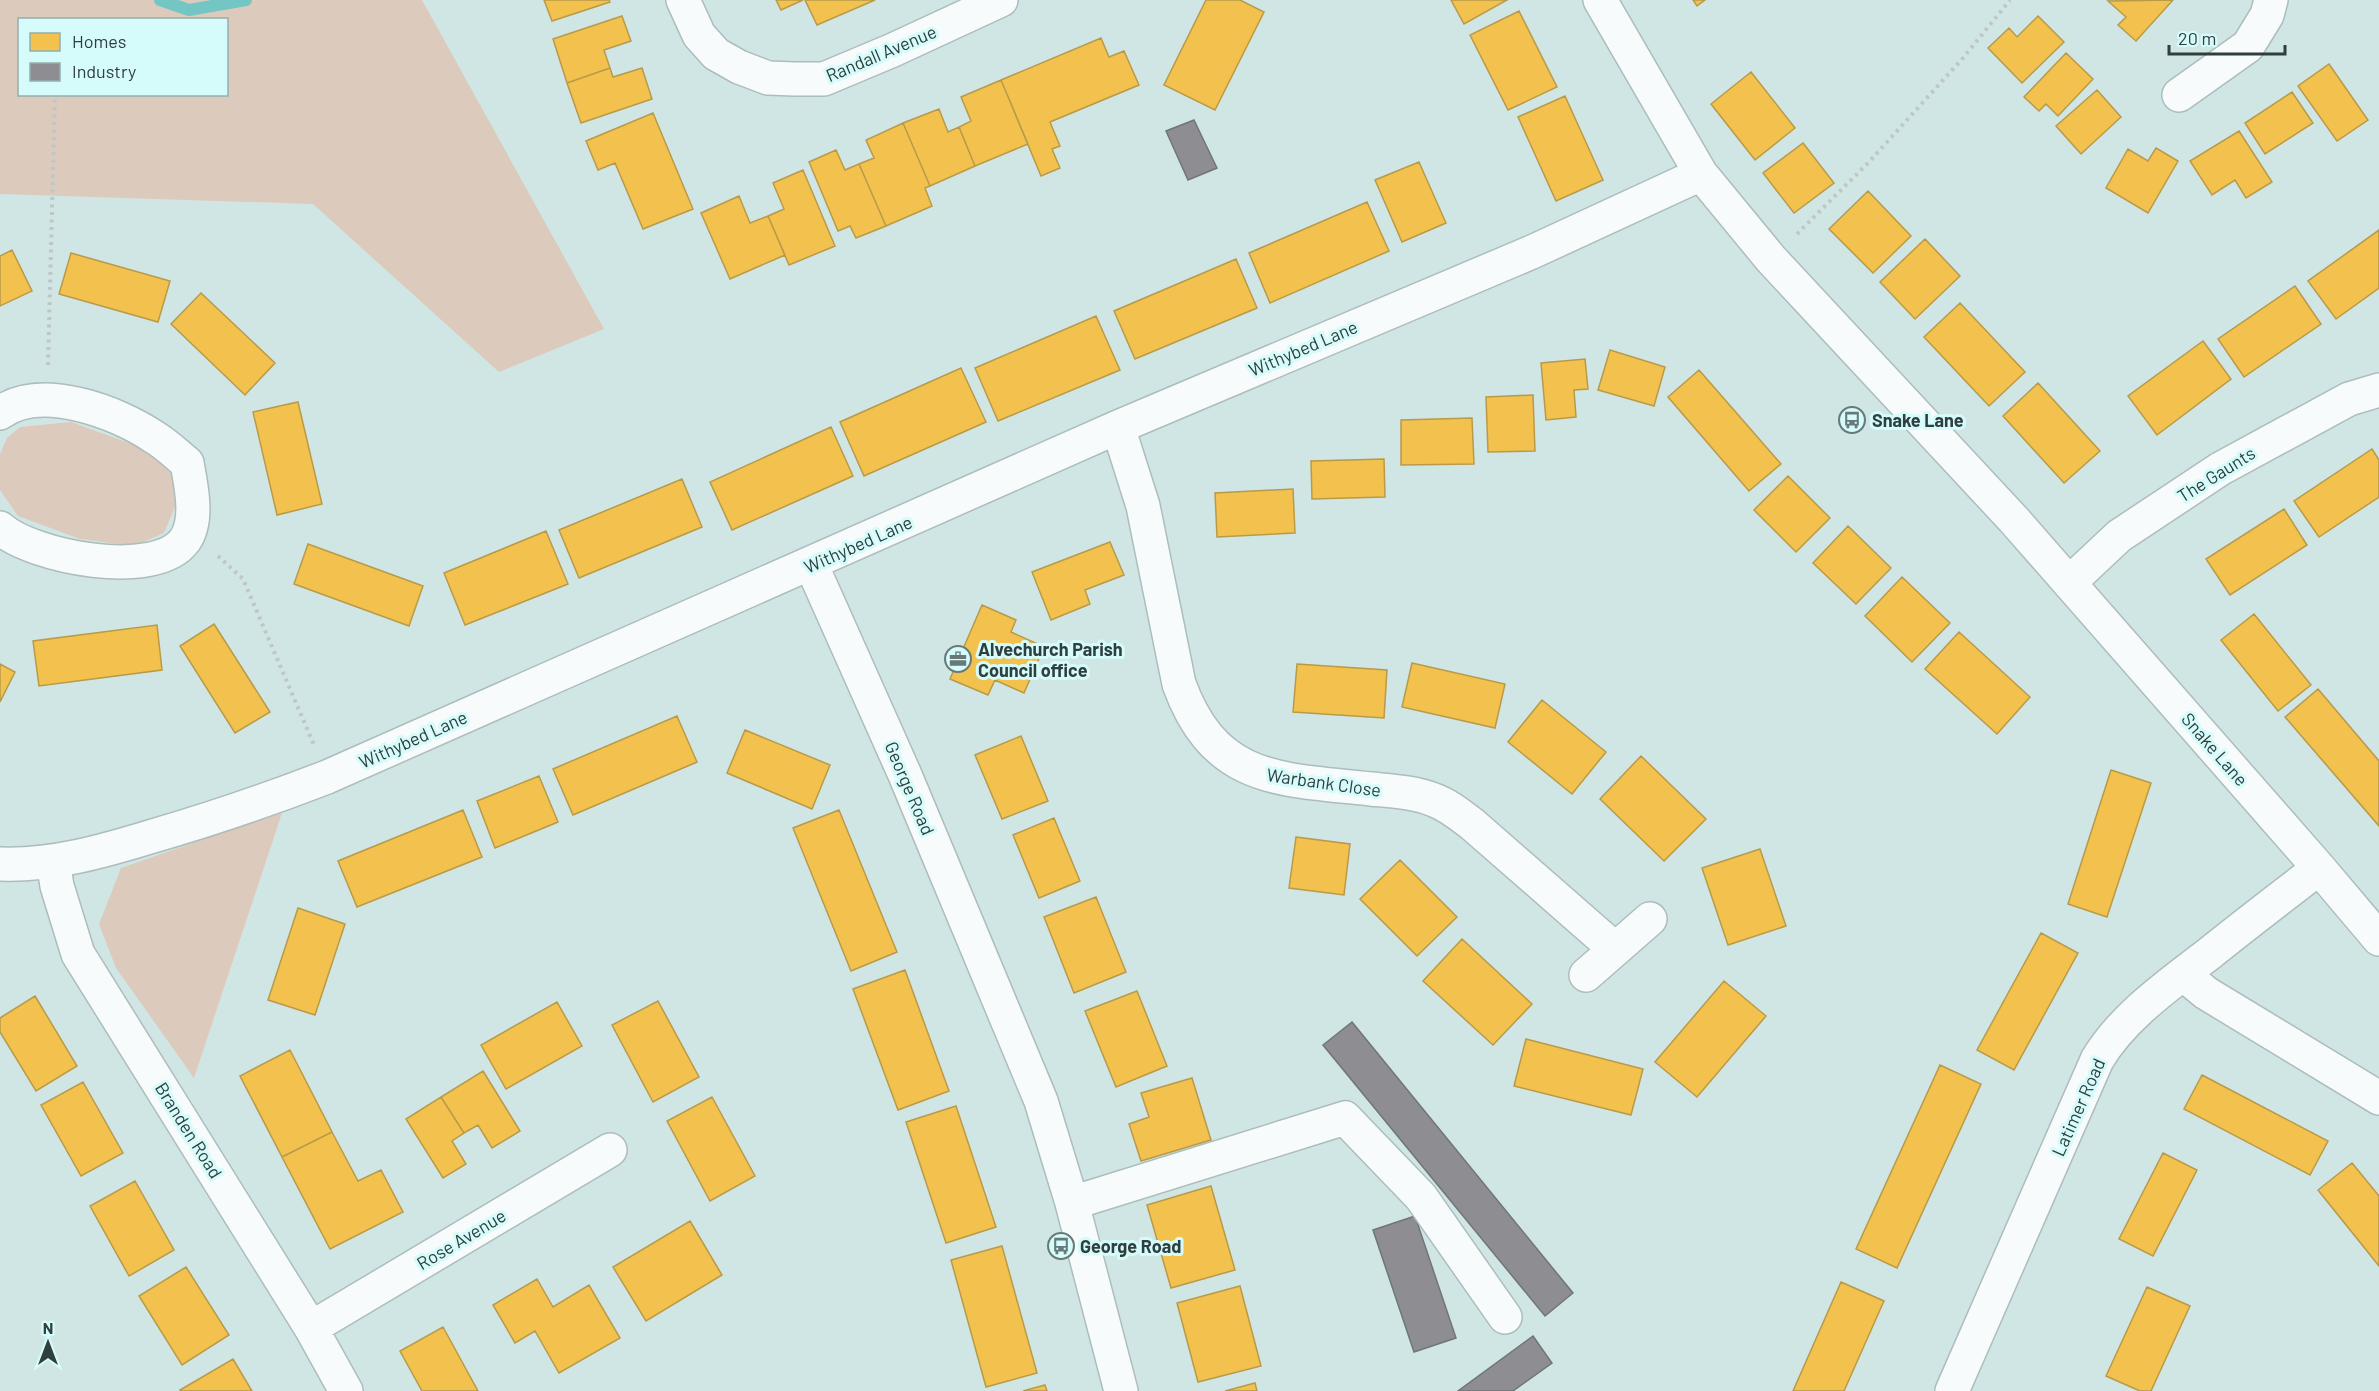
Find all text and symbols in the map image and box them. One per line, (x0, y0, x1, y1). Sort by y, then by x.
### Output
legend (18, 18, 228, 96)
scale bar (2169, 18, 2284, 56)
street label: Randall Avenue (822, 20, 940, 86)
text: 20 m (2178, 27, 2216, 49)
text: Homes (72, 30, 126, 52)
text: Industry (72, 60, 136, 82)
street label: Withybed Lane (1245, 315, 1361, 381)
bus stop icon: Snake Lane (1837, 405, 1867, 435)
place label: Snake Lane (1872, 409, 1964, 431)
street label: The Gaunts (2173, 441, 2259, 507)
street label: Withybed Lane (800, 510, 916, 578)
place label: Alvechurch Parish Council office (978, 638, 1123, 681)
office icon: Alvechurch Parish Council office (943, 644, 973, 674)
street label: Withybed Lane (355, 705, 471, 773)
street label: Snake Lane (2177, 708, 2253, 790)
street label: George Road (880, 738, 940, 838)
street label: Warbank Close (1265, 763, 1383, 801)
street label: Latimer Road (2047, 1055, 2109, 1159)
street label: Branden Road (151, 1078, 227, 1182)
street label: Rose Avenue (413, 1204, 509, 1274)
bus stop icon: George Road (1046, 1231, 1076, 1261)
place label: George Road (1080, 1235, 1181, 1257)
north arrow (18, 1313, 78, 1373)
text: N (43, 1318, 53, 1337)

